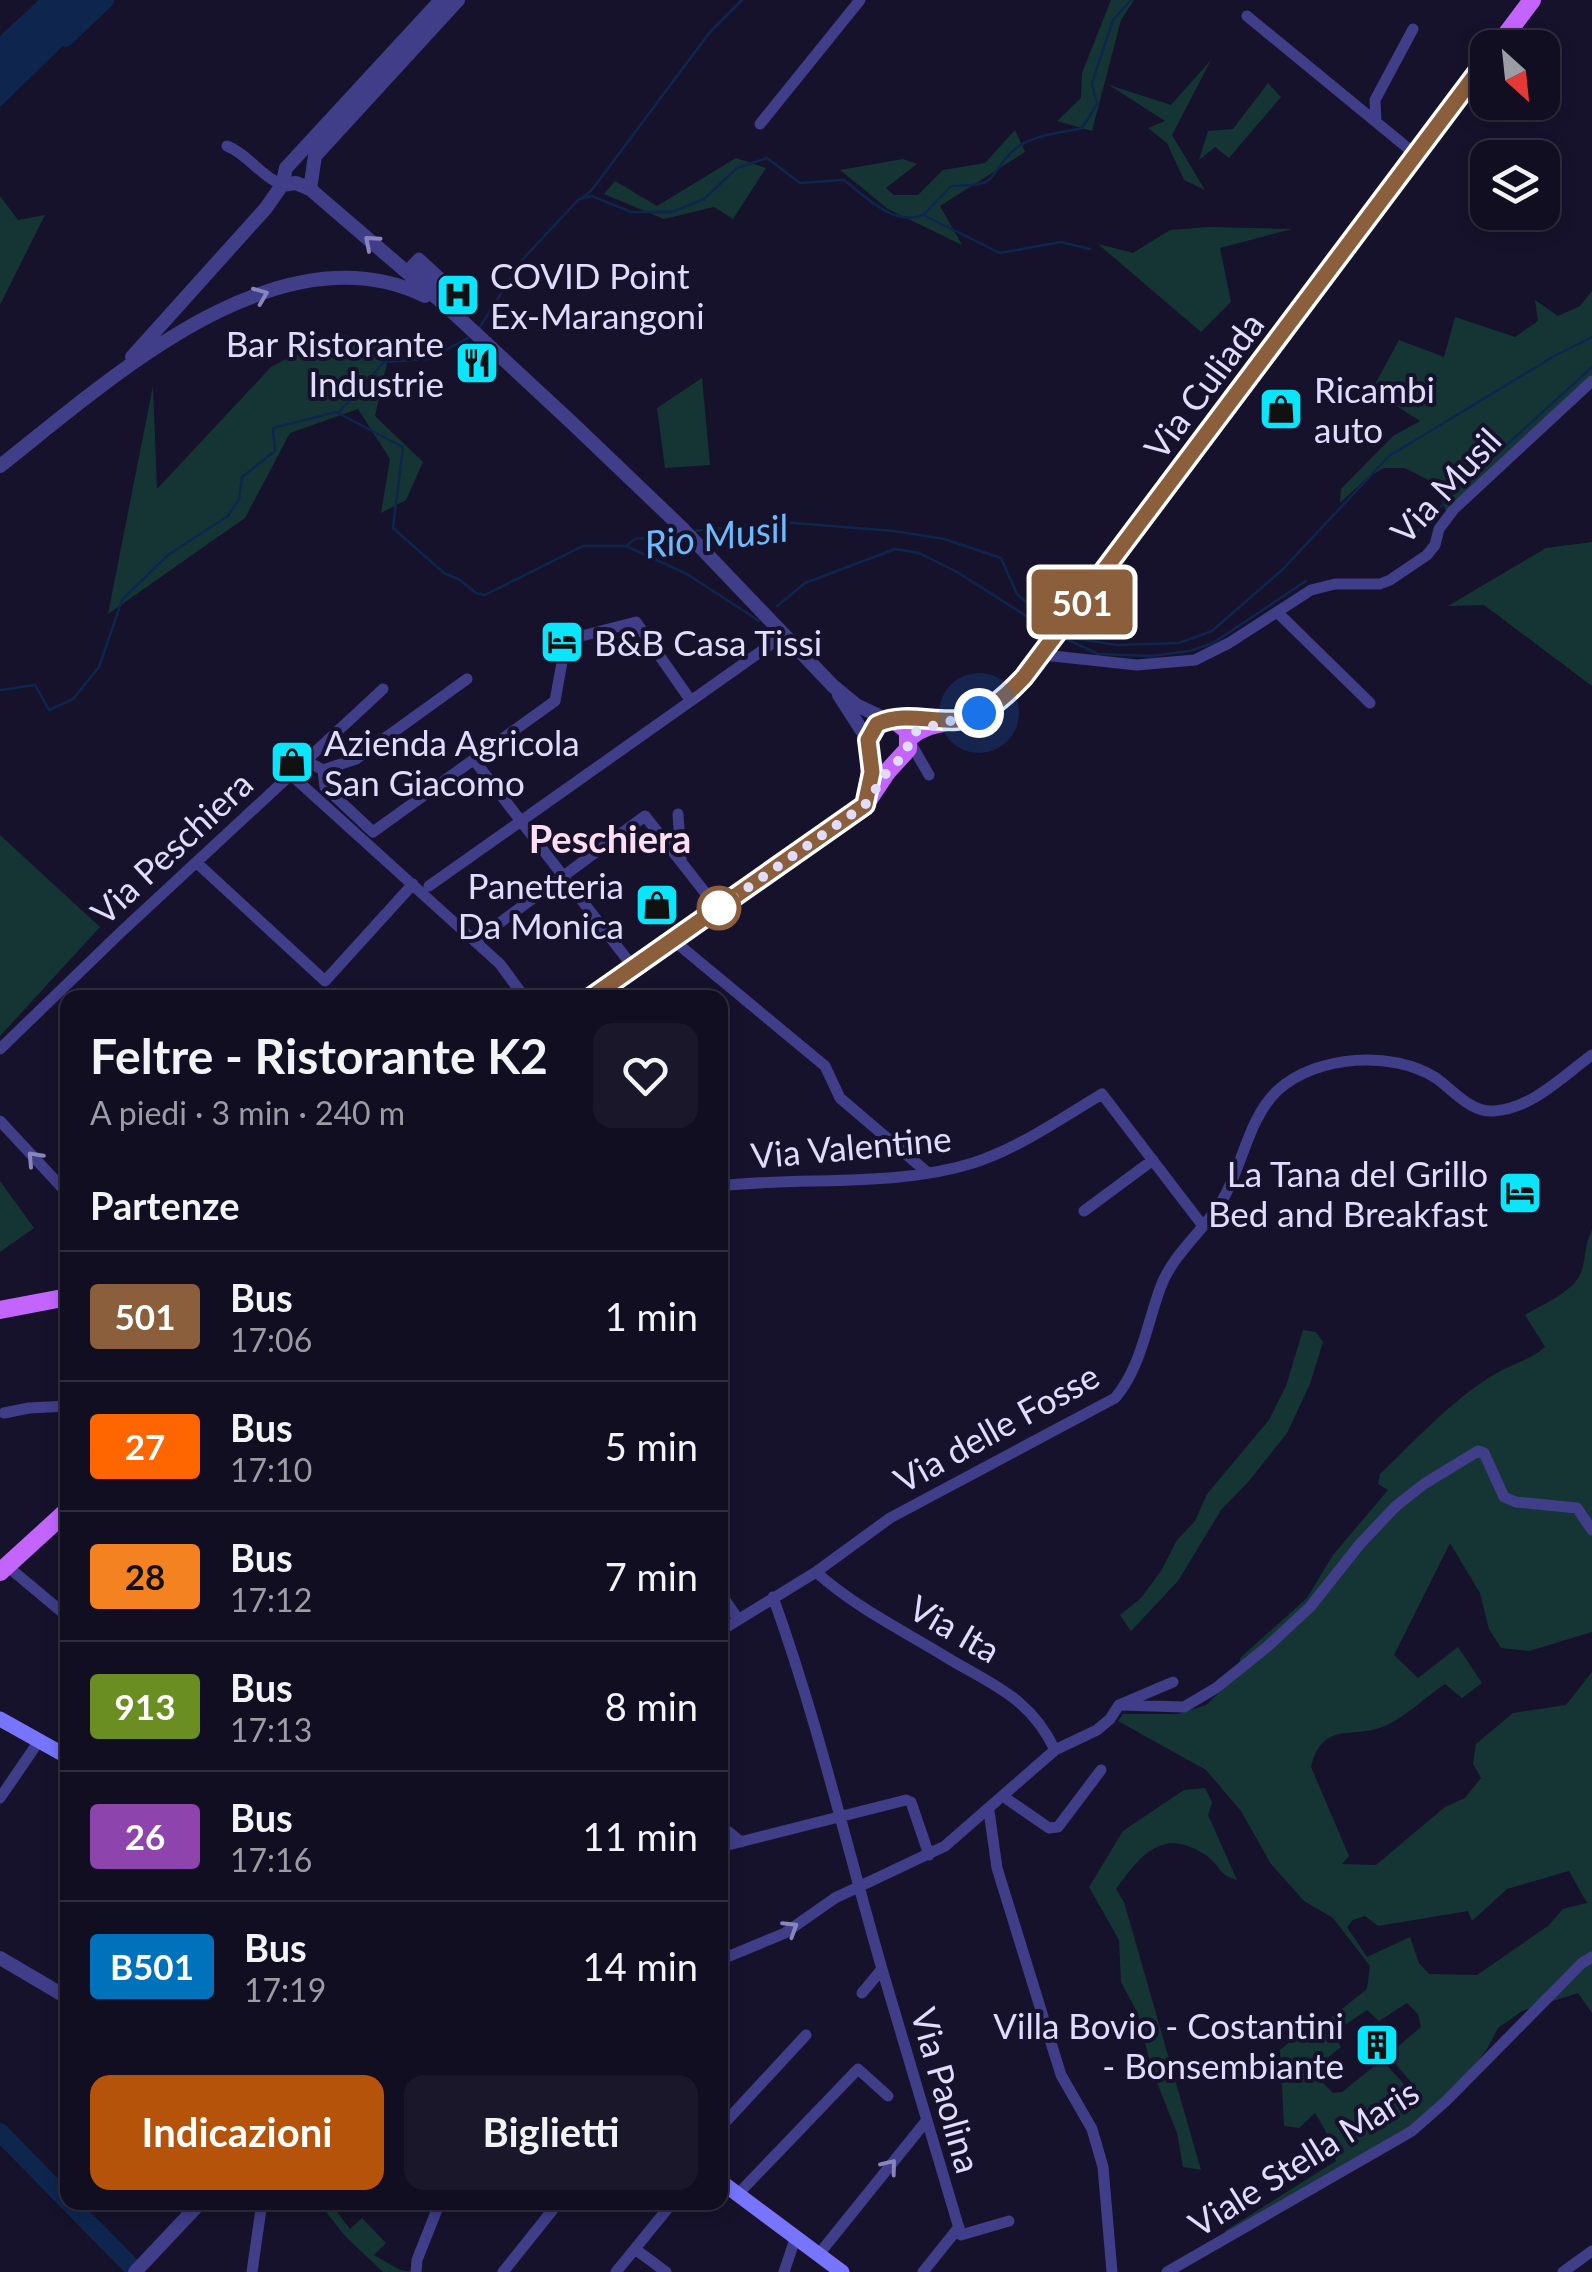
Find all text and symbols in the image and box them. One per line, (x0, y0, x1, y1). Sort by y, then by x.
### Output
north arrow (1470, 30, 1560, 120)
map controls (1470, 30, 1560, 230)
button: layers (1470, 140, 1560, 230)
one-way arrow (364, 235, 383, 253)
place label: COVID Point Ex-Marangoni (490, 254, 705, 336)
hospital icon: COVID Point Ex-Marangoni (435, 272, 481, 318)
one-way arrow (251, 287, 268, 307)
street label: Via Culiada (1134, 304, 1272, 466)
place label: Bar Ristorante Industrie (226, 322, 444, 404)
restaurant icon: Bar Ristorante Industrie (454, 340, 500, 386)
place label: Ricambi auto (1314, 368, 1435, 450)
shop icon: Ricambi auto (1258, 386, 1304, 432)
street label: Via Musil (1381, 419, 1509, 551)
water label: Rio Musil (642, 503, 790, 567)
line badge: 501 (1024, 570, 1140, 634)
text: 501 (1052, 581, 1112, 623)
hotel icon: B&B Casa Tissi (539, 619, 585, 665)
place label: B&B Casa Tissi (594, 621, 822, 663)
your location (954, 688, 1004, 738)
place label: Azienda Agricola San Giacomo (324, 721, 580, 803)
shop icon: Azienda Agricola San Giacomo (269, 739, 315, 785)
street label: Via Peschiera (82, 762, 260, 932)
district label: Peschiera (529, 815, 691, 861)
place label: Panetteria Da Monica (458, 864, 624, 946)
shop icon: Panetteria Da Monica (634, 882, 680, 928)
unlabelled marker (698, 887, 740, 929)
button: heart (593, 1023, 698, 1128)
text: Feltre - Ristorante K2 (90, 1027, 548, 1084)
text: A piedi · 3 min · 240 m (90, 1093, 405, 1132)
street label: Via Valentine (749, 1116, 953, 1176)
one-way arrow (28, 1151, 46, 1170)
place label: La Tana del Grillo Bed and Breakfast (1208, 1152, 1488, 1234)
hotel icon: La Tana del Grillo Bed and Breakfast (1497, 1170, 1543, 1216)
text: Partenze (90, 1182, 240, 1228)
text: Bus (230, 1274, 293, 1320)
text: 1 min (605, 1293, 698, 1339)
text: 501 (115, 1295, 175, 1337)
text: 17:06 (230, 1320, 312, 1359)
street label: Via delle Fosse (886, 1354, 1106, 1500)
text: Bus (230, 1404, 293, 1450)
text: 5 min (605, 1423, 698, 1469)
text: 27 (125, 1425, 165, 1467)
text: 17:10 (230, 1450, 312, 1489)
text: Bus (230, 1534, 293, 1580)
text: 7 min (605, 1553, 698, 1599)
text: 28 (125, 1555, 165, 1597)
text: 17:12 (230, 1580, 312, 1619)
street label: Via Ita (902, 1585, 1008, 1671)
text: Bus (230, 1664, 293, 1710)
text: 8 min (605, 1683, 698, 1729)
text: 913 (115, 1685, 175, 1727)
text: 17:13 (230, 1710, 312, 1749)
text: Bus (230, 1794, 293, 1840)
text: 11 min (583, 1813, 698, 1859)
text: 26 (125, 1815, 165, 1857)
text: 17:16 (230, 1840, 312, 1879)
one-way arrow (780, 1921, 798, 1940)
text: Bus (244, 1924, 307, 1970)
text: 14 min (583, 1943, 698, 1989)
text: B501 (110, 1945, 194, 1987)
text: 17:19 (244, 1970, 326, 2009)
street label: Via Paolina (903, 2003, 991, 2177)
place label: Villa Bovio - Costantini - Bonsembiante (993, 2004, 1344, 2086)
building icon: Villa Bovio - Costantini - Bonsembiante (1354, 2022, 1400, 2068)
street label: Viale Stella Maris (1180, 2070, 1426, 2244)
button: Indicazioni (90, 2075, 384, 2190)
button: Biglietti (404, 2075, 698, 2190)
one-way arrow (878, 2160, 896, 2178)

